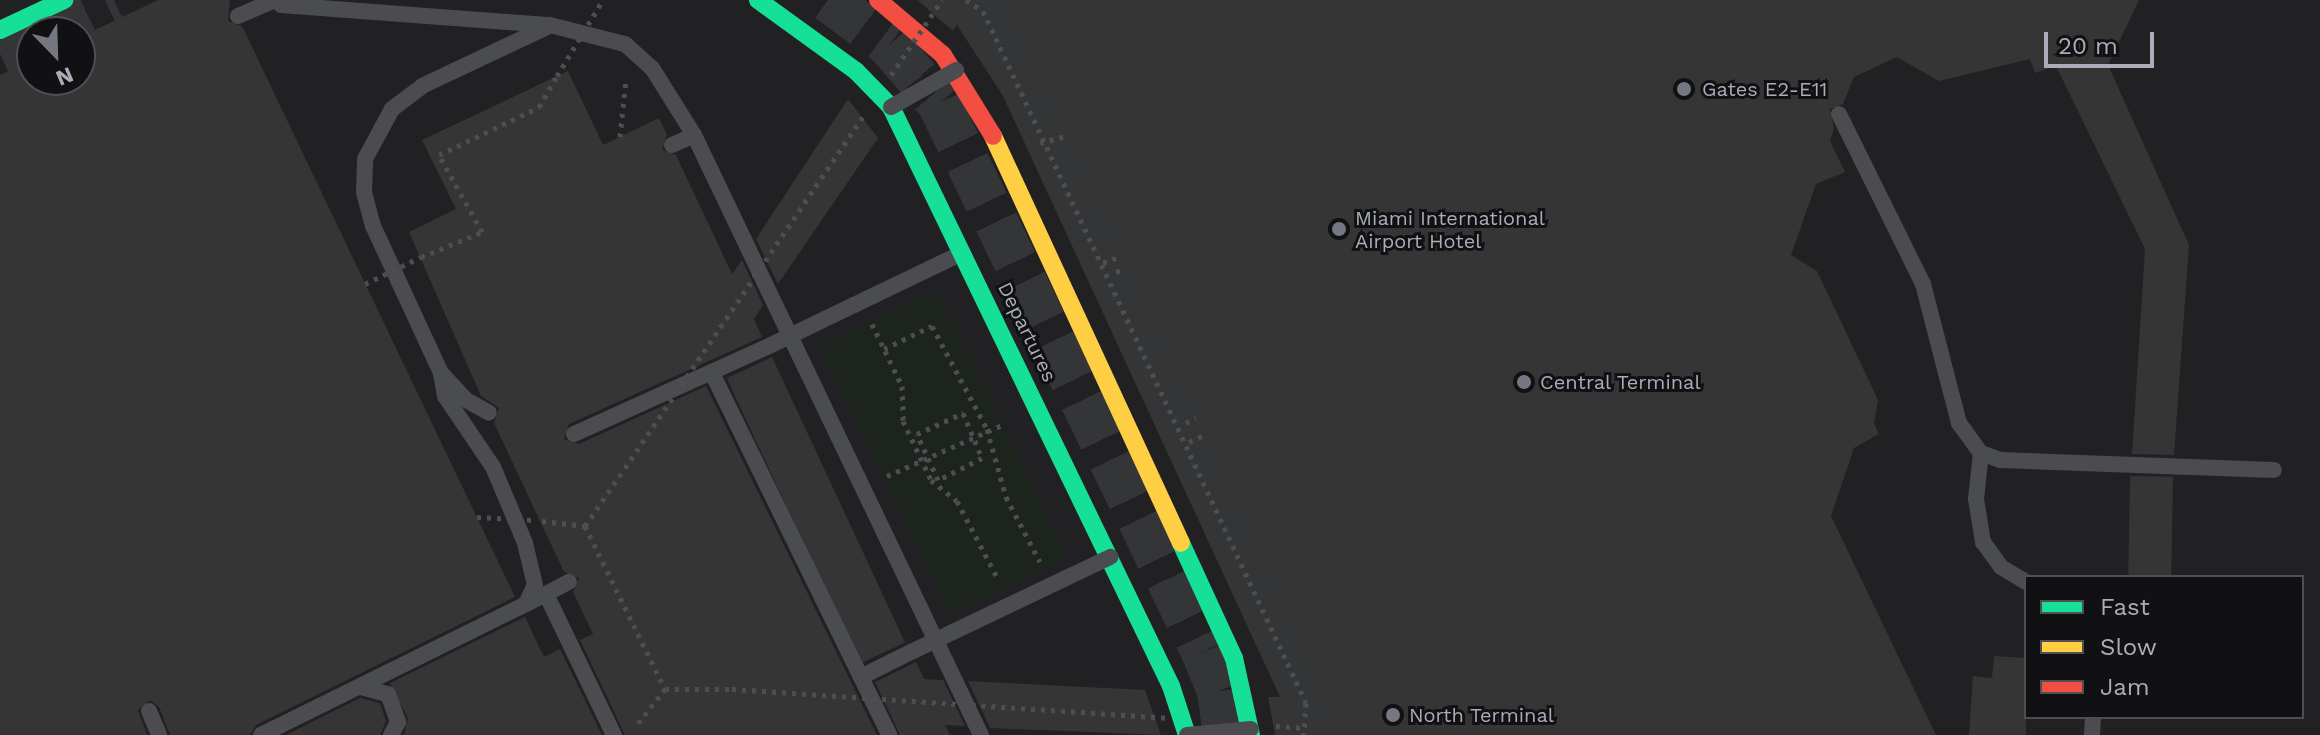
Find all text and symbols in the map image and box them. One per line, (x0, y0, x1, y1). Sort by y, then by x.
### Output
north arrow (16, 16, 96, 96)
scale bar (2048, 16, 2158, 66)
text: 20 m (2058, 32, 2118, 60)
text: N (52, 62, 77, 91)
place label: Gates E2-E11 (1702, 77, 1827, 101)
marker: Gates E2-E11 (1673, 78, 1695, 100)
place label: Miami International Airport Hotel (1355, 206, 1545, 253)
marker: Miami International Airport Hotel (1330, 220, 1348, 238)
street label: Departures (993, 278, 1061, 386)
place label: Central Terminal (1540, 370, 1702, 394)
marker: Central Terminal (1515, 373, 1533, 391)
legend (2024, 575, 2304, 719)
text: Fast (2100, 593, 2150, 621)
text: Slow (2100, 633, 2157, 661)
text: Jam (2100, 673, 2150, 701)
place label: North Terminal (1409, 703, 1554, 727)
marker: North Terminal (1384, 706, 1402, 724)

